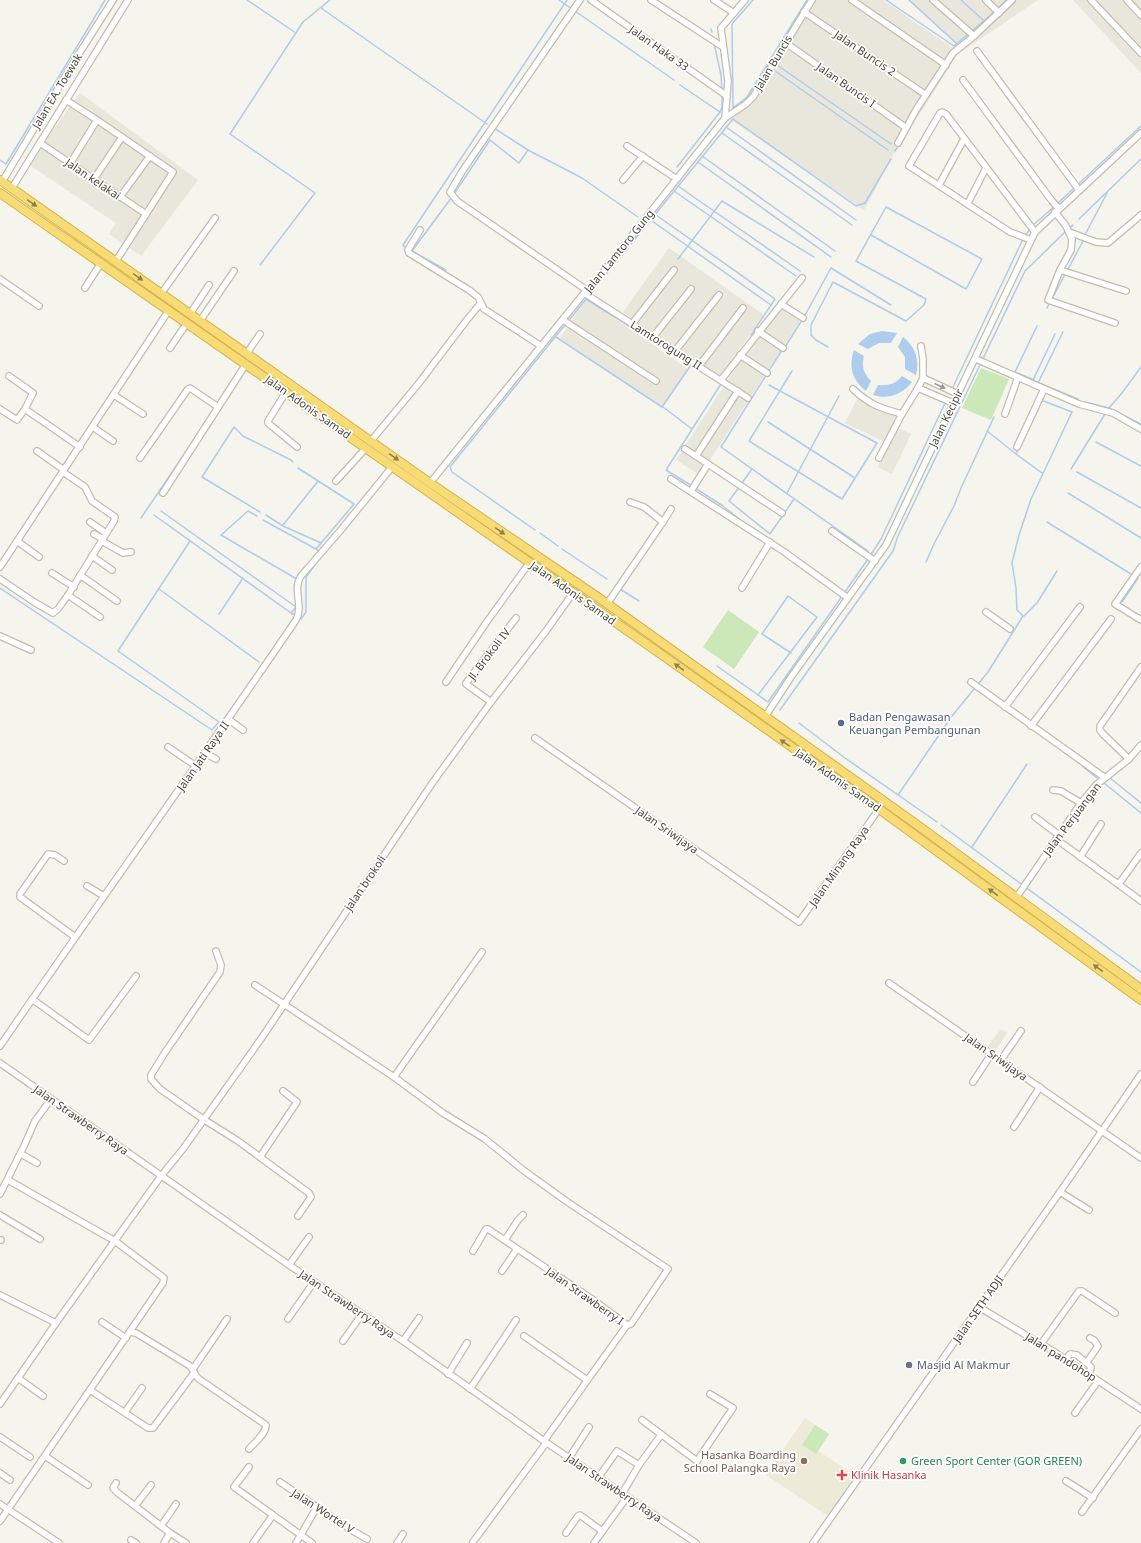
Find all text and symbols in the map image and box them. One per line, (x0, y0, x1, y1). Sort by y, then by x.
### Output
street label: Jalan Haka 33 (626, 21, 692, 74)
street label: Jalan Buncis 2 (831, 26, 899, 79)
street label: Jalan Buncis (750, 32, 795, 94)
street label: Jalan EA. Toewak (28, 50, 85, 132)
street label: Jalan Buncis I (813, 58, 879, 111)
street label: Jalan kelakai (62, 154, 124, 203)
one-way arrow (27, 199, 37, 207)
street label: Jalan Lamtoro Gung (580, 206, 657, 296)
one-way arrow (133, 273, 144, 281)
street label: Lamtorogung II (628, 317, 705, 373)
street label: Jalan Adonis Samad (262, 371, 354, 442)
one-way arrow (935, 383, 946, 389)
street label: Jalan Kecipir (925, 386, 966, 450)
one-way arrow (389, 453, 399, 461)
one-way arrow (495, 527, 506, 535)
street label: Jalan Adonis Samad (527, 557, 619, 628)
street label: Jl. Brokoli IV (464, 624, 513, 683)
one-way arrow (674, 664, 684, 672)
place label: Badan Pengawasan Keuangan Pembangunan (849, 709, 981, 737)
street label: Jalan Jati Raya II (172, 718, 232, 794)
marker: Badan Pengawasan Keuangan Pembangunan (836, 718, 846, 728)
one-way arrow (780, 739, 790, 747)
street label: Jalan Adonis Samad (792, 744, 884, 815)
street label: Jalan Perjuangan (1039, 779, 1104, 859)
street label: Jalan Sriwijaya (632, 802, 702, 857)
street label: Jalan Minang Raya (805, 823, 872, 910)
street label: jalan brokoli (340, 852, 389, 914)
one-way arrow (988, 888, 999, 896)
one-way arrow (1093, 964, 1104, 973)
street label: Jalan Sriwijaya (961, 1029, 1031, 1084)
street label: Jalan Strawberry Raya (30, 1081, 132, 1158)
street label: Jalan Strawberry I (543, 1263, 627, 1328)
street label: Jalan Strawberry Raya (296, 1265, 398, 1341)
street label: Jalan SETH ADJI (948, 1272, 1007, 1346)
street label: Jalan pandohop (1022, 1328, 1100, 1385)
place label: Masjid Al Makmur (917, 1357, 1011, 1372)
marker: Masjid Al Makmur (904, 1360, 914, 1370)
place label: Hasanka Boarding School Palangka Raya (684, 1447, 796, 1475)
street label: Jalan Strawberry Raya (563, 1449, 665, 1525)
place label: Green Sport Center (GOR GREEN) (911, 1453, 1082, 1468)
marker: Hasanka Boarding School Palangka Raya (799, 1456, 809, 1466)
marker: Green Sport Center (GOR GREEN) (898, 1456, 908, 1466)
place label: Klinik Hasanka (851, 1467, 926, 1482)
marker: Klinik Hasanka (836, 1469, 848, 1481)
street label: Jalan Wortel V (288, 1484, 358, 1537)

